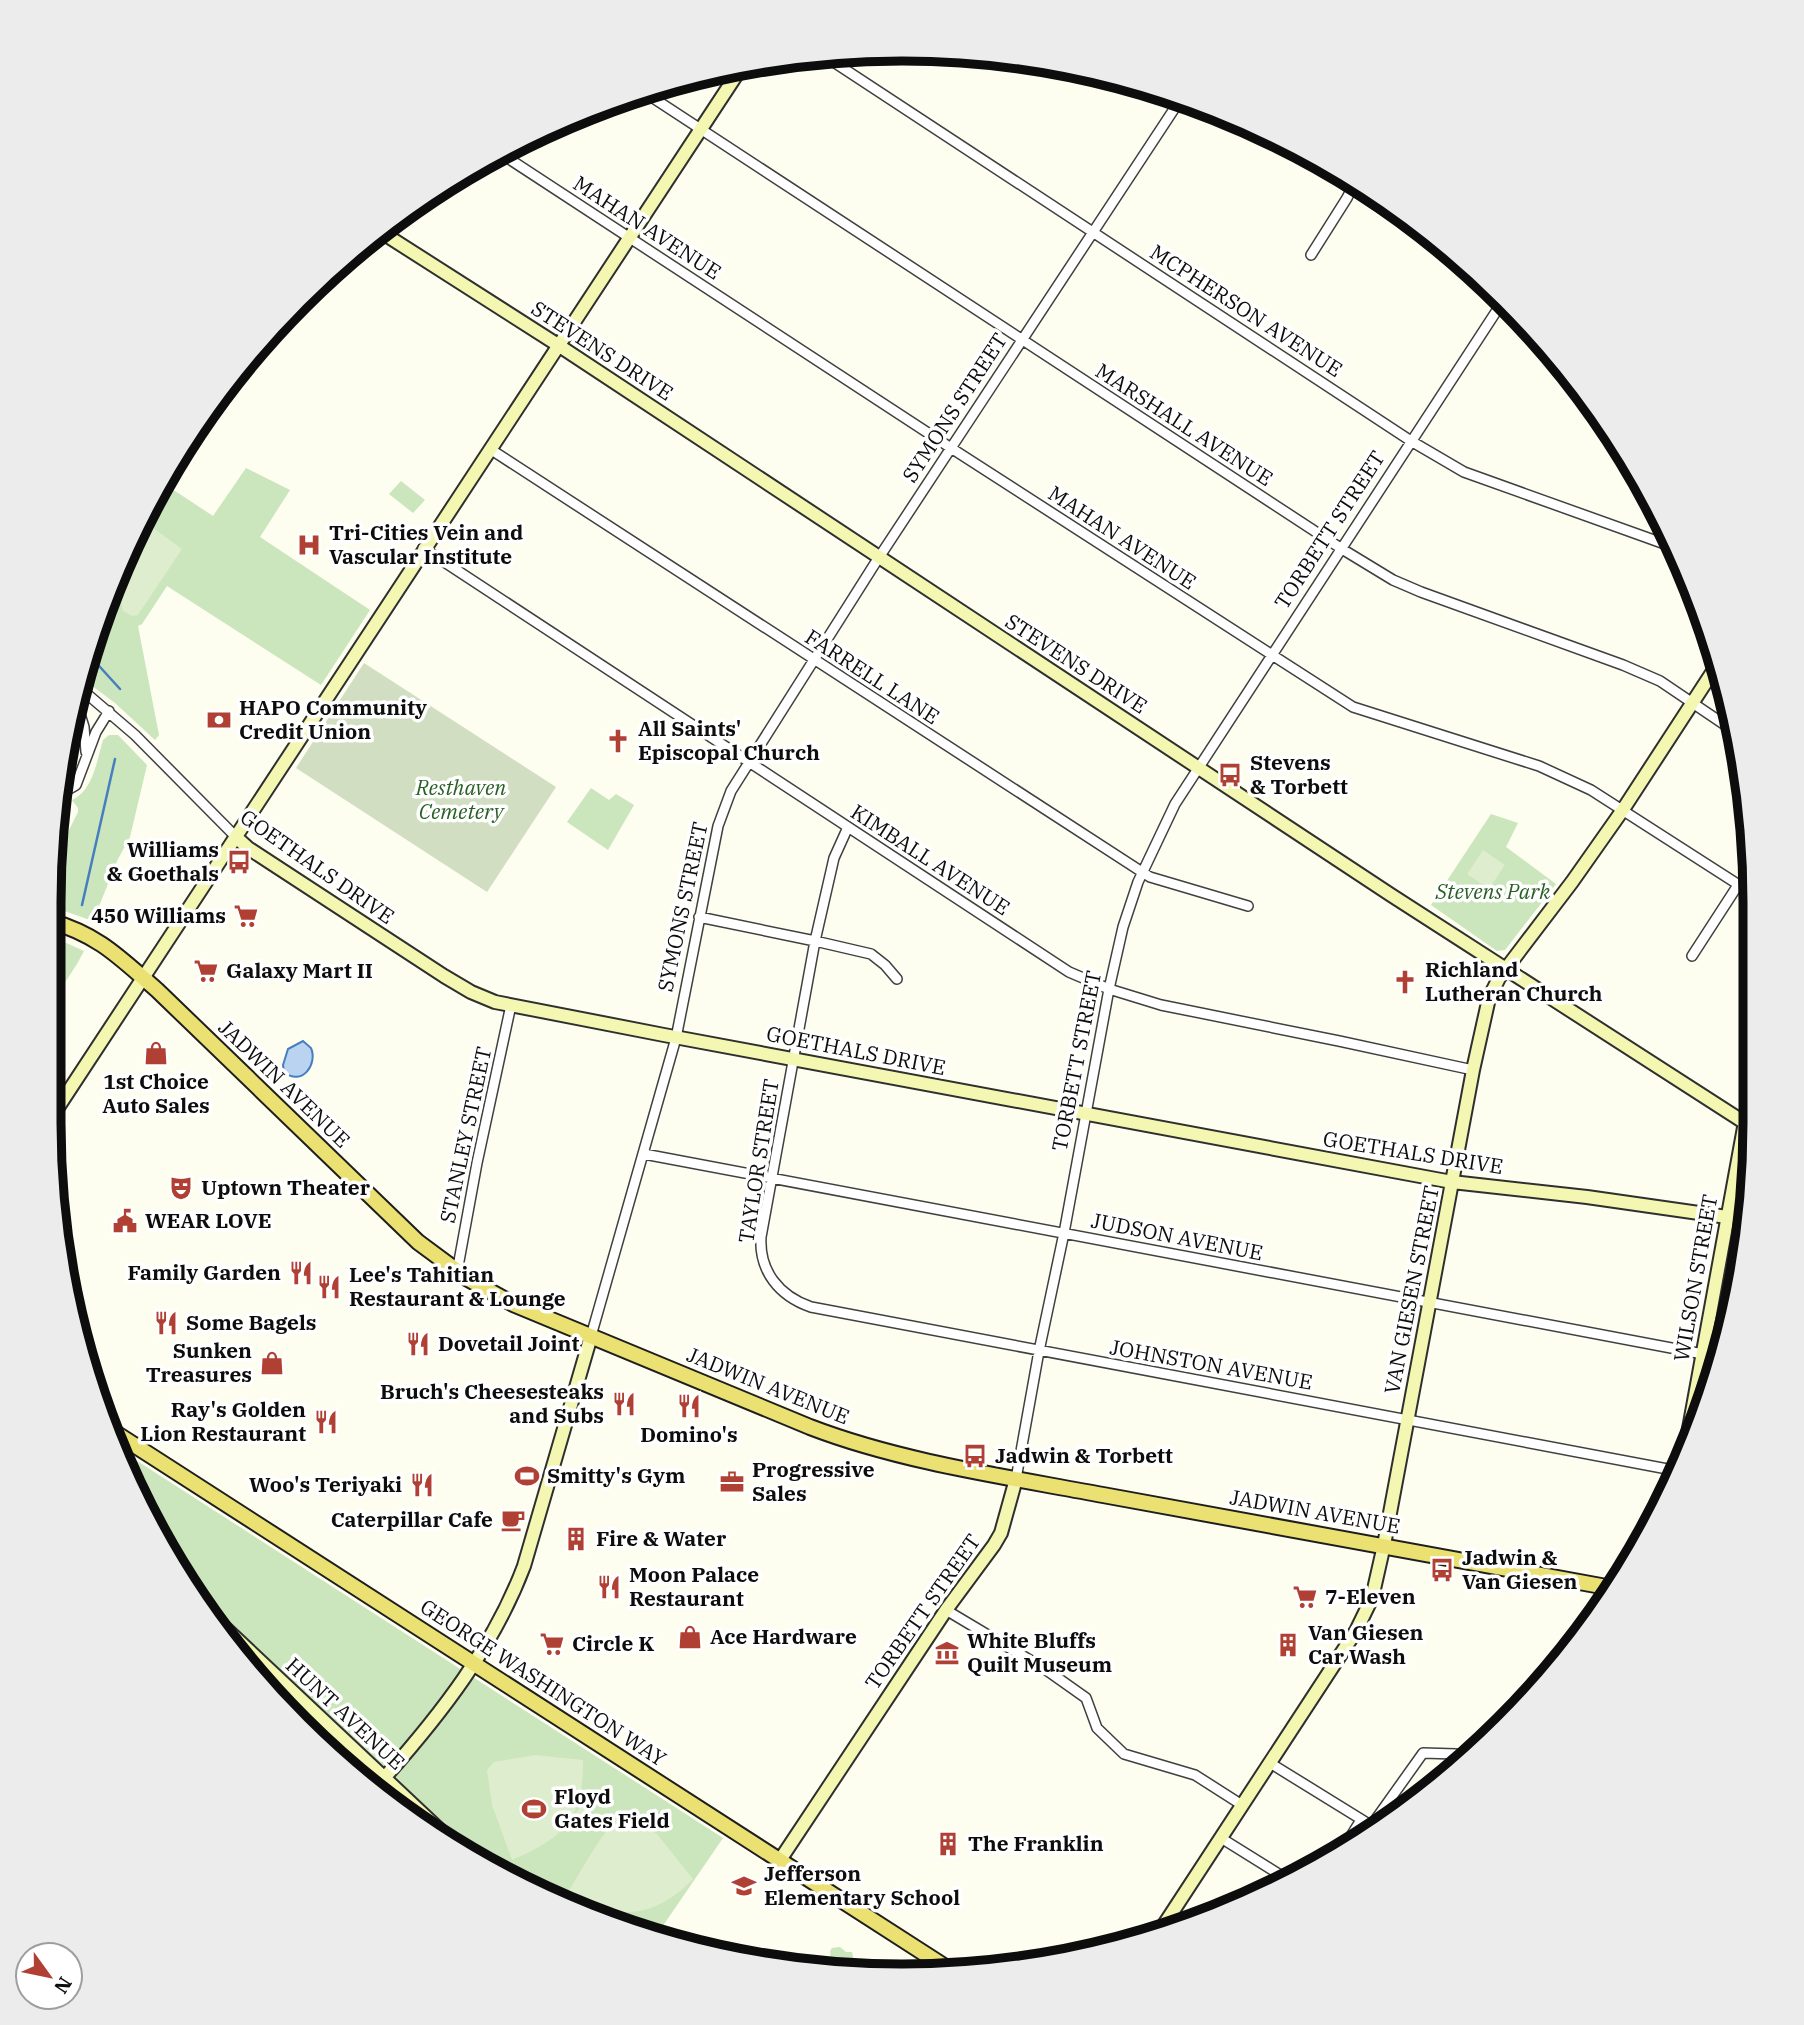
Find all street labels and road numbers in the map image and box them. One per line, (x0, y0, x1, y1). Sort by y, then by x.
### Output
street label: MAHAN AVENUE (568, 169, 727, 285)
street label: MCPHERSON AVENUE (1145, 237, 1348, 383)
street label: STEVENS DRIVE (526, 294, 679, 406)
street label: SYMONS STREET (895, 327, 1013, 488)
street label: MARSHALL AVENUE (1091, 356, 1279, 492)
street label: TORBETT STREET (1267, 445, 1391, 614)
street label: MAHAN AVENUE (1043, 479, 1202, 595)
street label: STEVENS DRIVE (1000, 607, 1153, 719)
street label: FARRELL LANE (800, 622, 945, 730)
street label: KIMBALL AVENUE (846, 797, 1015, 921)
street label: GOETHALS DRIVE (235, 803, 400, 930)
street label: SYMONS STREET (650, 819, 714, 994)
street label: TORBETT STREET (1045, 968, 1107, 1154)
street label: JADWIN AVENUE (213, 1013, 357, 1153)
street label: GOETHALS DRIVE (764, 1019, 948, 1081)
street label: STANLEY STREET (433, 1044, 497, 1226)
street label: TAYLOR STREET (731, 1077, 785, 1245)
street label: GOETHALS DRIVE (1321, 1124, 1505, 1180)
street label: VAN GIESEN STREET (1377, 1183, 1445, 1396)
street label: WILSON STREET (1667, 1192, 1723, 1364)
street label: JUDSON AVENUE (1089, 1206, 1265, 1266)
street label: JOHNSTON AVENUE (1108, 1332, 1315, 1396)
street label: JADWIN AVENUE (683, 1340, 854, 1430)
street label: JADWIN AVENUE (1228, 1482, 1403, 1540)
street label: TORBETT STREET (858, 1528, 986, 1695)
street label: GEORGE WASHINGTON WAY (415, 1592, 672, 1772)
street label: HUNT AVENUE (280, 1651, 411, 1776)

